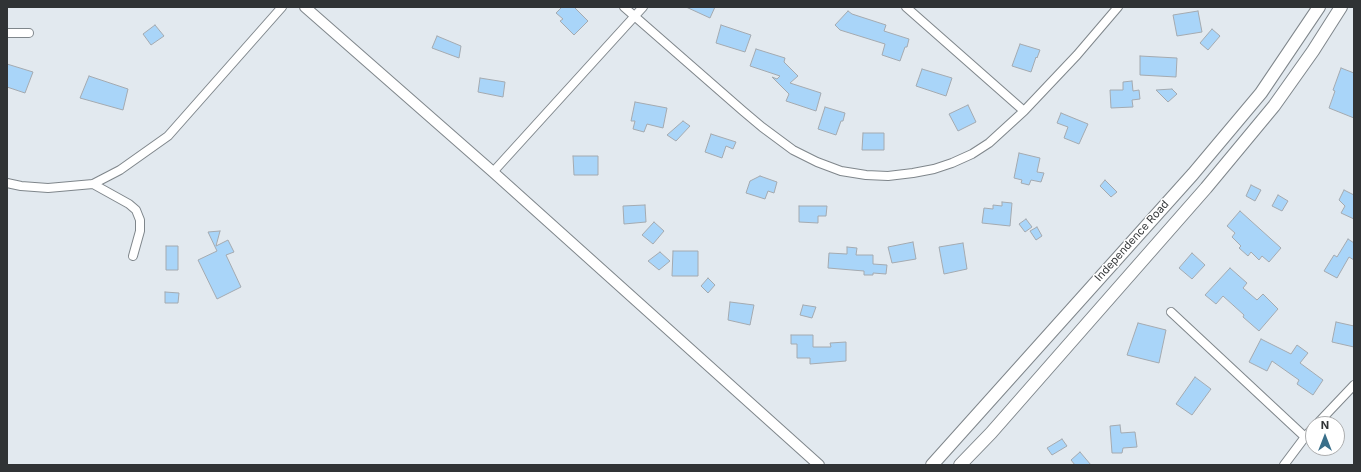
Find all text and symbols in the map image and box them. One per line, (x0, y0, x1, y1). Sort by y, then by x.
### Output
street label: Independence Road (1092, 198, 1172, 284)
north arrow (1305, 416, 1345, 456)
text: N (1321, 418, 1329, 432)

